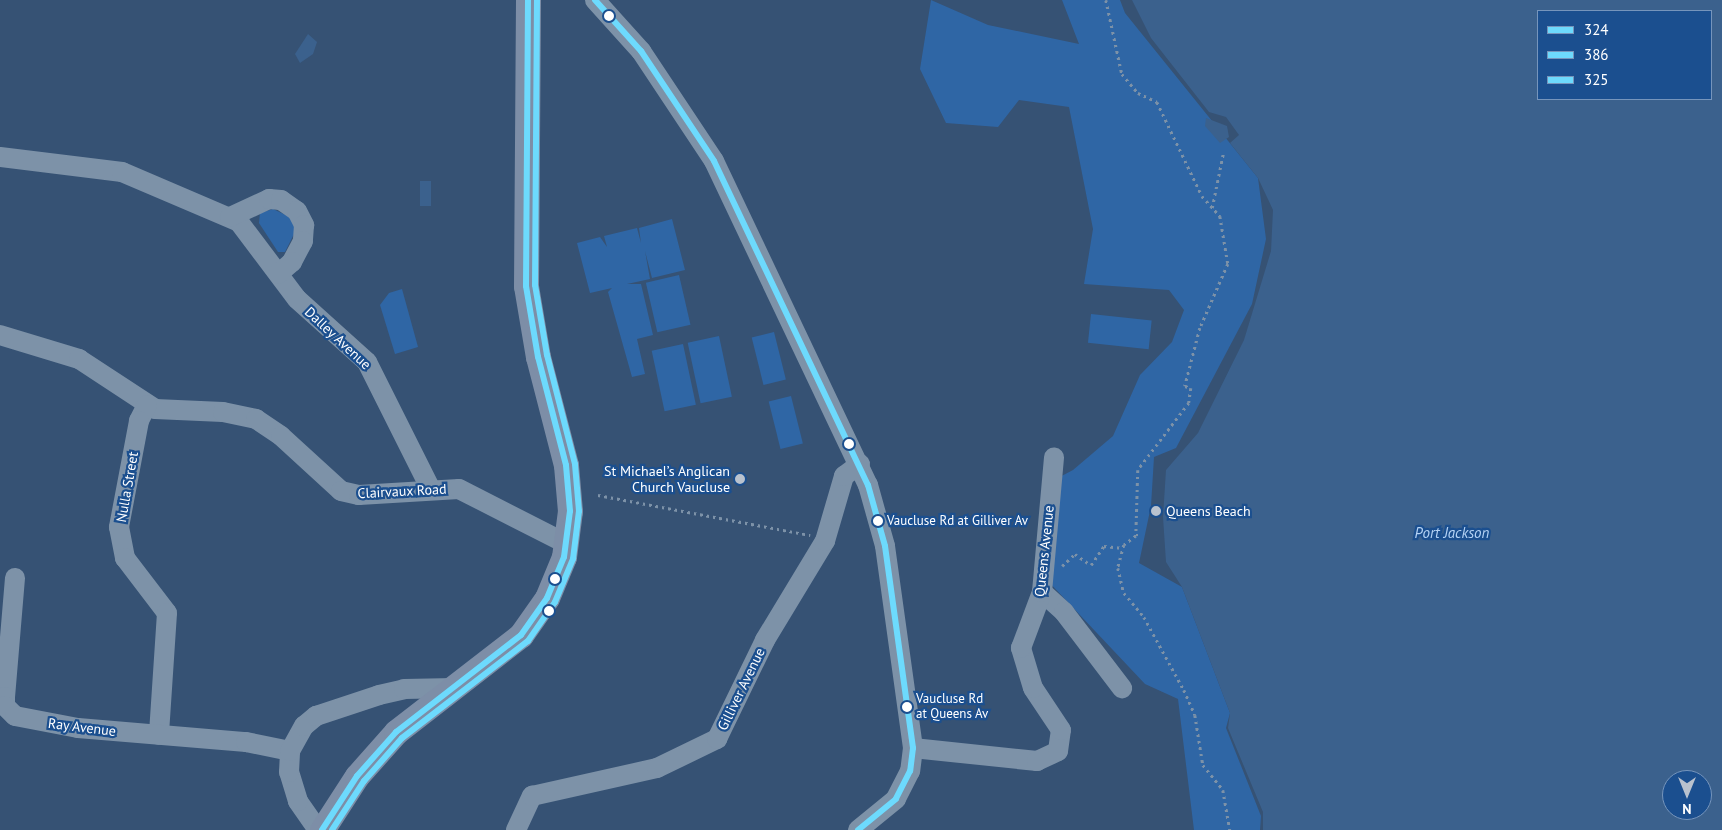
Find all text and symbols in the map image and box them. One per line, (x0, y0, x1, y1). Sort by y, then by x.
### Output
legend (1537, 10, 1712, 100)
unlabelled marker (604, 11, 614, 21)
text: 324 (1584, 20, 1609, 39)
text: 386 (1584, 45, 1609, 64)
text: 325 (1584, 70, 1609, 89)
street label: Dalley Avenue (301, 303, 375, 373)
unlabelled marker (844, 439, 854, 449)
street label: Nulla Street (113, 450, 141, 524)
place label: St Michael’s Anglican Church Vaucluse (604, 463, 730, 496)
marker: St Michael’s Anglican Church Vaucluse (734, 473, 746, 485)
street label: Clairvaux Road (357, 480, 447, 502)
place label: Queens Beach (1166, 503, 1251, 519)
street label: Queens Avenue (1031, 504, 1057, 598)
marker: Queens Beach (1150, 505, 1162, 517)
place label: Vaucluse Rd at Gilliver Av (887, 513, 1028, 529)
marker: Vaucluse Rd at Gilliver Av (873, 516, 883, 526)
water label: Port Jackson (1415, 524, 1489, 542)
unlabelled marker (550, 574, 560, 584)
unlabelled marker (544, 606, 554, 616)
street label: Gilliver Avenue (714, 645, 768, 733)
place label: Vaucluse Rd at Queens Av (916, 692, 989, 723)
marker: Vaucluse Rd at Queens Av (902, 702, 912, 712)
street label: Ray Avenue (47, 714, 117, 740)
north arrow (1662, 770, 1712, 820)
text: N (1682, 800, 1692, 818)

